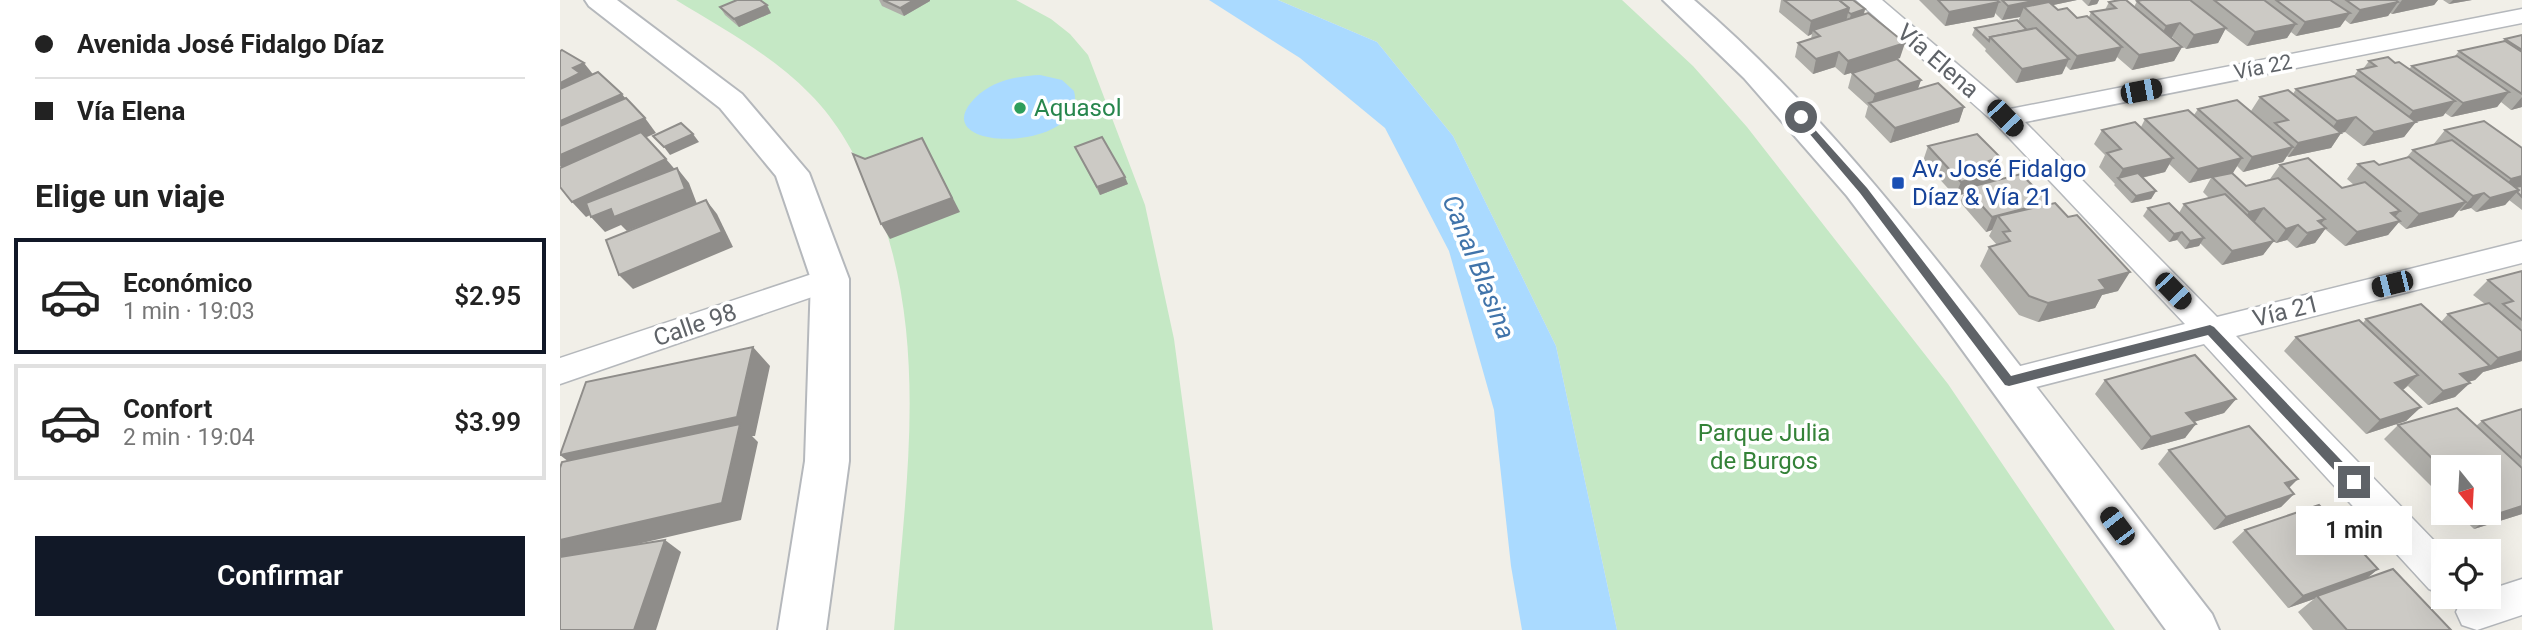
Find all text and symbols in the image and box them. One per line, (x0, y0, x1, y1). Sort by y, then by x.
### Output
street label: Vía Elena (1892, 18, 1984, 104)
text: Avenida José Fidalgo Díaz (77, 29, 384, 59)
street label: Vía 22 (2232, 50, 2294, 84)
car (2119, 77, 2164, 105)
place label: Aquasol (1034, 94, 1122, 122)
text: Vía Elena (77, 96, 186, 126)
car (1983, 96, 2028, 140)
marker: Aquasol (1012, 100, 1028, 116)
route start (1785, 101, 1817, 133)
place label: Av. José Fidalgo Díaz & Vía 21 (1912, 155, 2086, 211)
marker: Av. José Fidalgo Díaz & Vía 21 (1890, 175, 1906, 191)
text: Elige un viaje (35, 177, 225, 215)
water label: Canal Blasina (1436, 191, 1522, 343)
icon: car (39, 265, 102, 328)
text: Económico (123, 268, 252, 298)
car (2151, 269, 2196, 313)
car (2370, 269, 2415, 299)
text: $2.95 (454, 281, 521, 311)
street label: Vía 21 (2250, 289, 2322, 333)
text: 1 min · 19:03 (123, 298, 255, 325)
street label: Calle 98 (650, 298, 740, 352)
icon: car (39, 391, 102, 454)
text: Confort (123, 394, 212, 424)
text: $3.99 (454, 407, 521, 437)
park label: Parque Julia de Burgos (1698, 419, 1830, 475)
text: 2 min · 19:04 (123, 424, 255, 451)
north arrow (2431, 455, 2501, 525)
map controls (2431, 455, 2501, 609)
route end (2338, 466, 2370, 498)
car (2096, 503, 2139, 549)
callout: 1 min (2296, 506, 2412, 556)
text: 1 min (2325, 517, 2383, 544)
button: Confirmar (35, 536, 525, 616)
button: locate (2431, 539, 2501, 609)

